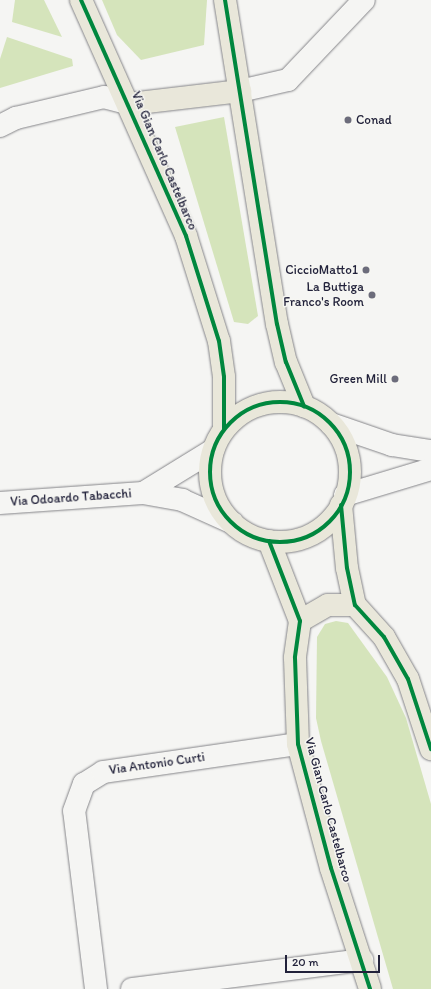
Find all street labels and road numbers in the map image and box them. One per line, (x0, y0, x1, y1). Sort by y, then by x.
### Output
street label: Via Gian Carlo Castelbarco (128, 89, 200, 233)
street label: Via Odoardo Tabacchi (11, 486, 131, 510)
street label: Via Gian Carlo Castelbarco (301, 736, 355, 884)
street label: Via Antonio Curti (108, 750, 206, 778)

